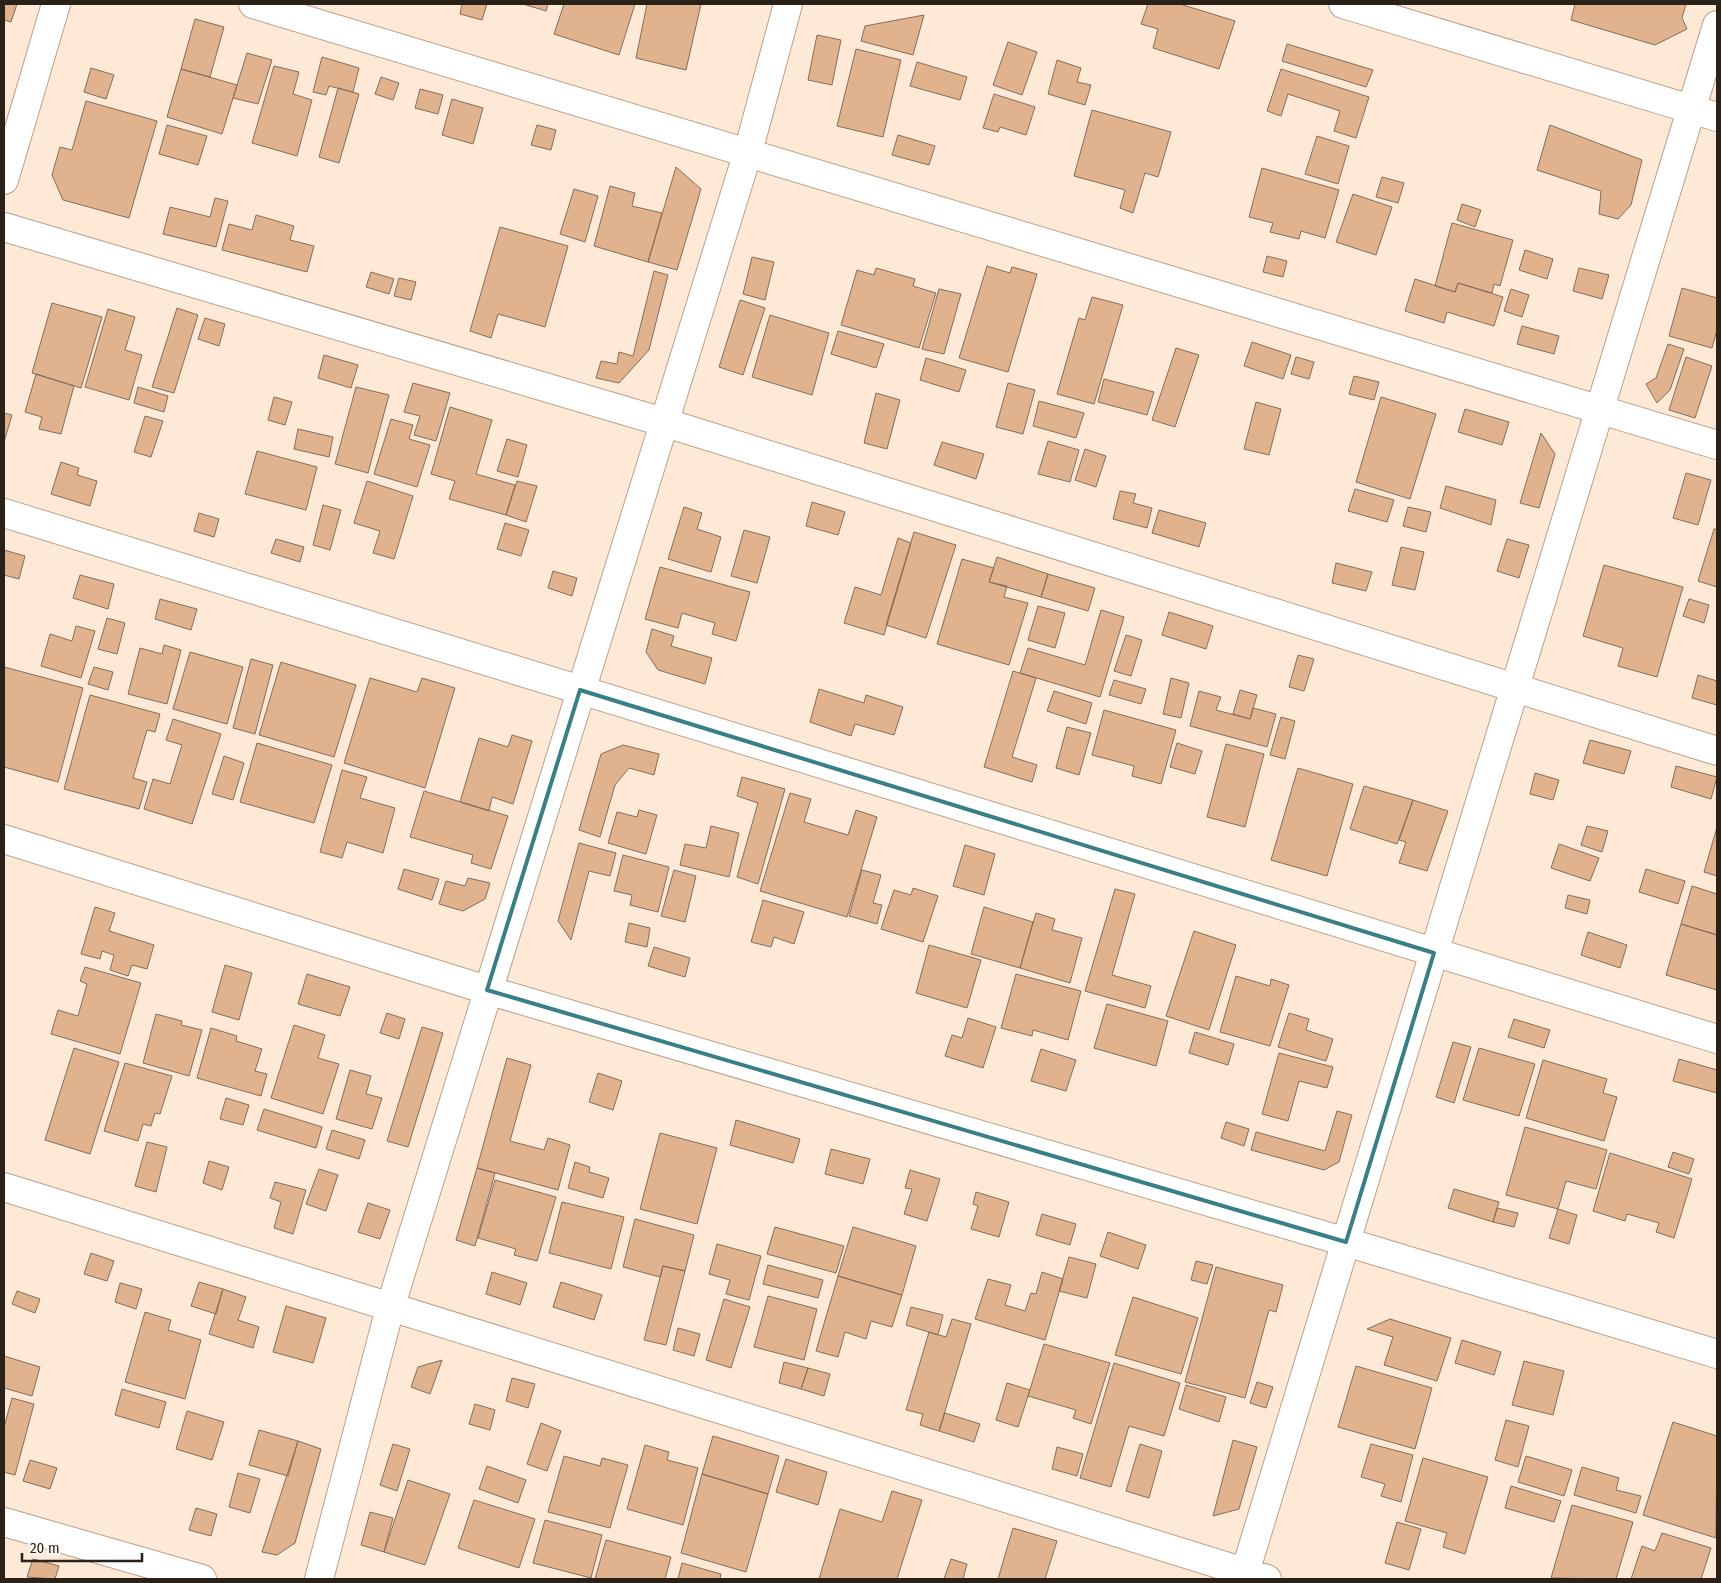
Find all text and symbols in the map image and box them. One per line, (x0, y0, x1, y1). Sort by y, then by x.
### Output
scale bar (22, 1530, 142, 1562)
text: 20 m (30, 1539, 60, 1557)

